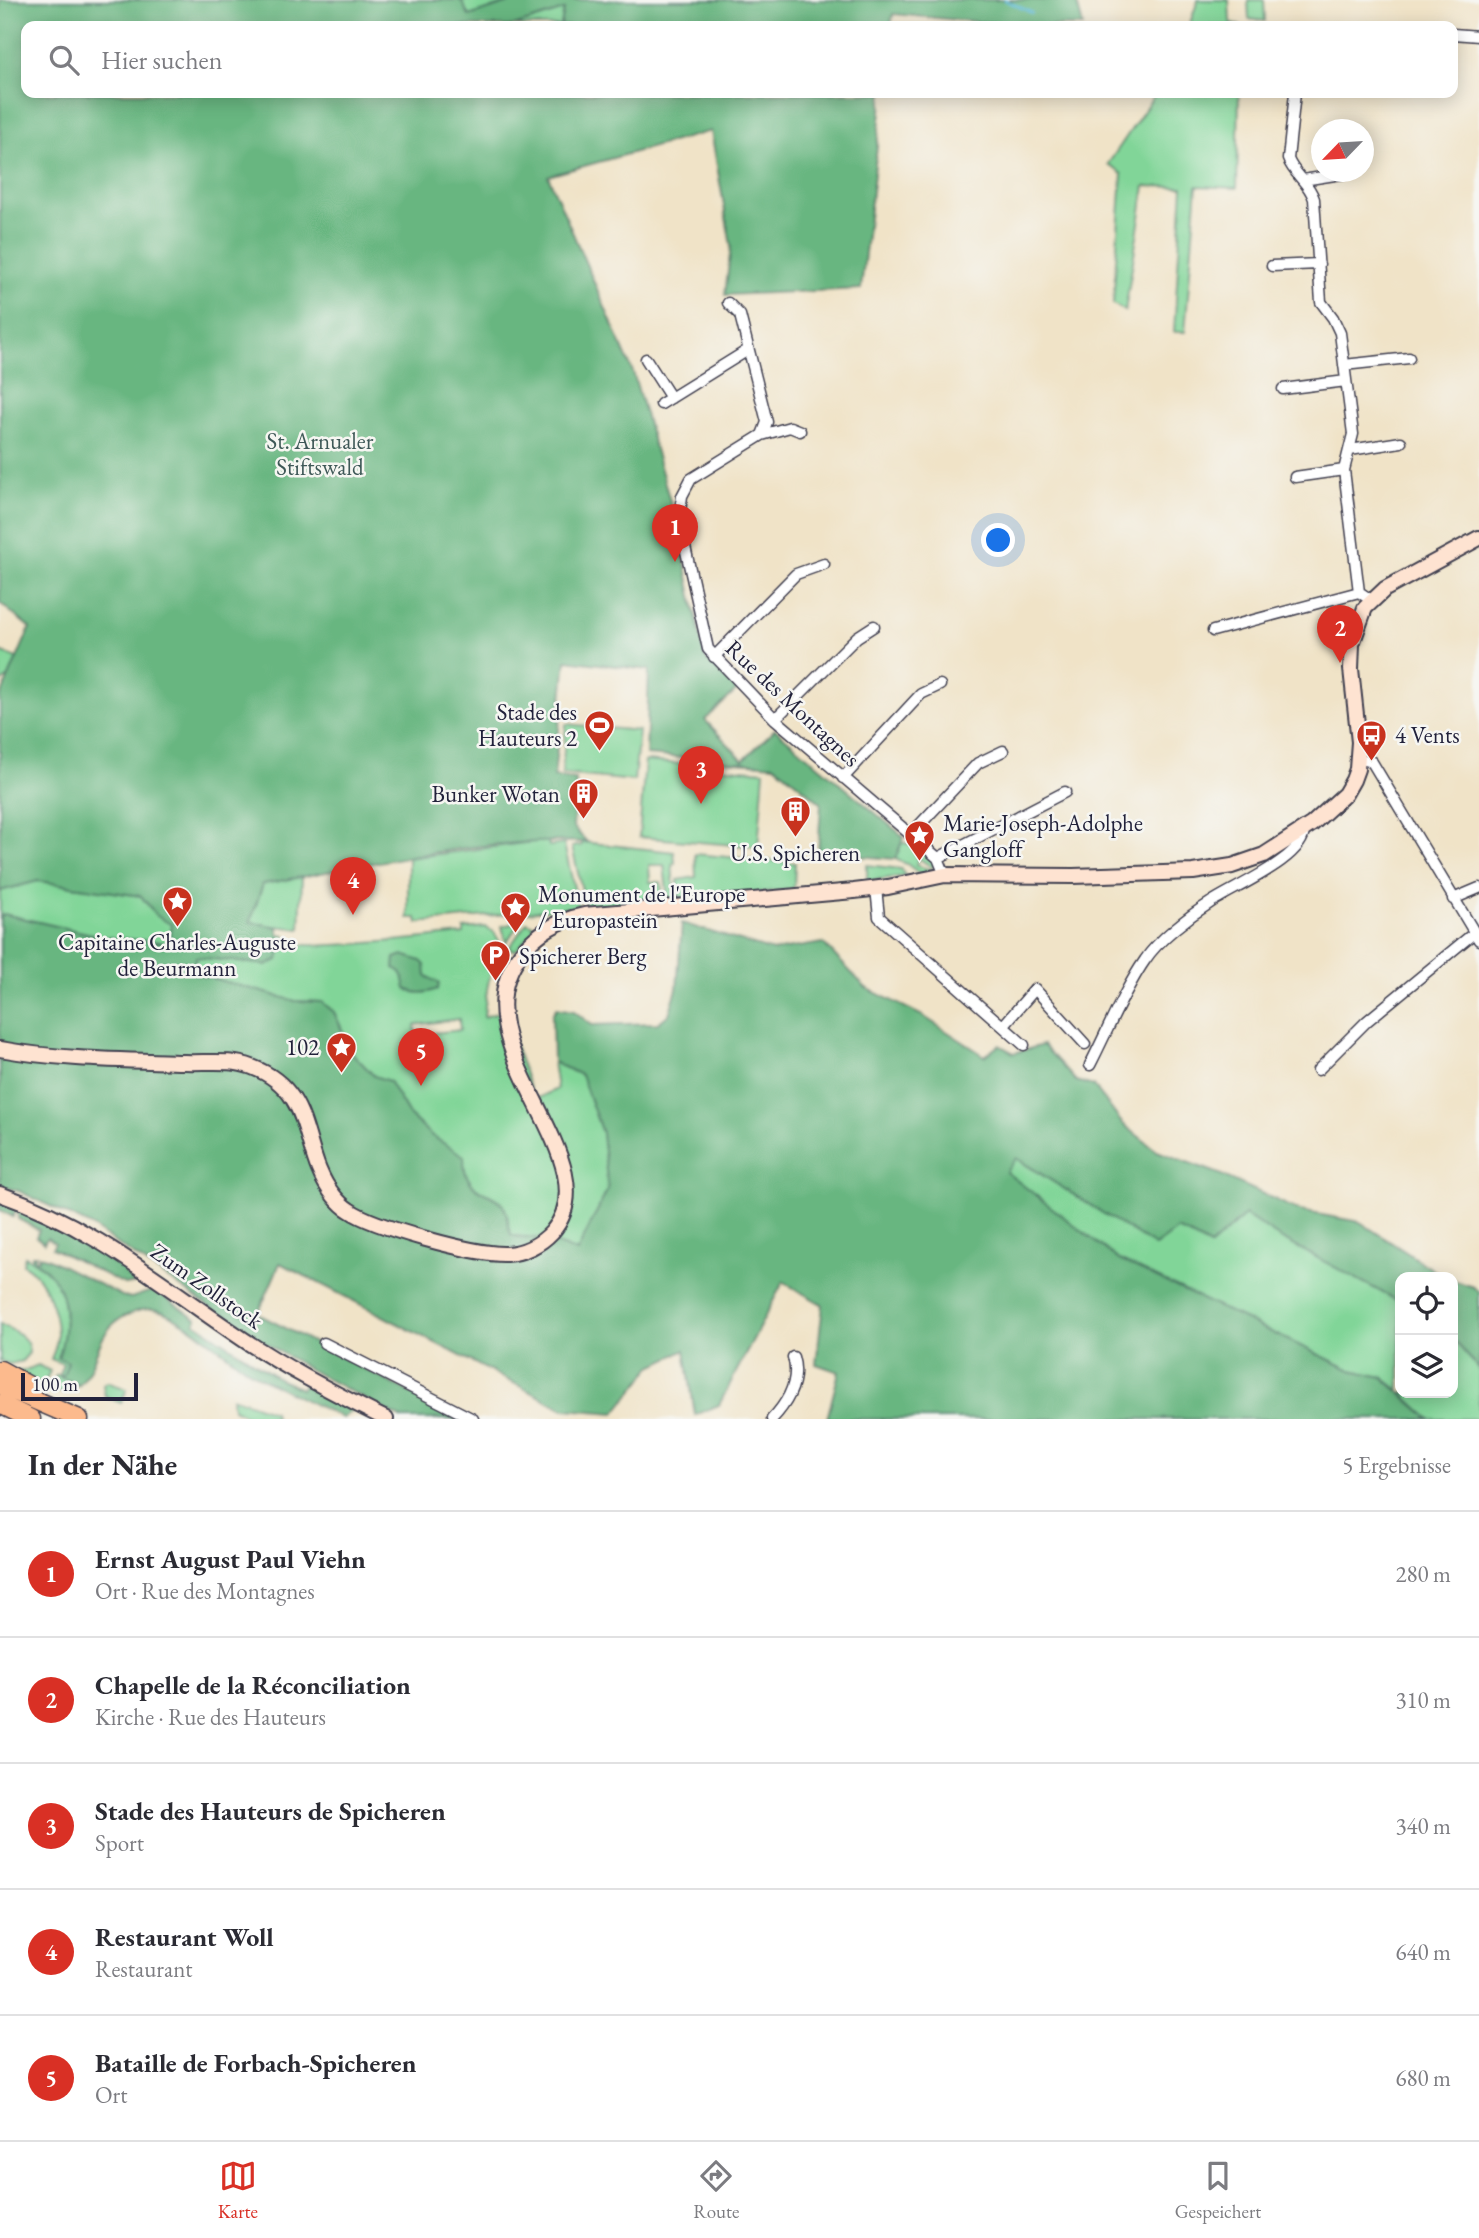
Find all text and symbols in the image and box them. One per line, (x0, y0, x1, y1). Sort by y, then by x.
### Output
search box (21, 21, 1458, 98)
icon: search (45, 41, 83, 79)
text: Hier suchen (101, 43, 222, 77)
north arrow (1311, 119, 1374, 182)
park label: St. Arnualer Stiftswald (266, 426, 374, 482)
pin: 1 (652, 504, 698, 562)
your location (981, 523, 1015, 557)
pin: 2 (1317, 605, 1363, 663)
street label: Rue des Montagnes (719, 633, 867, 773)
place label: Stade des Hauteurs 2 (478, 697, 577, 753)
sports icon: Stade des Hauteurs 2 (583, 708, 617, 752)
bus stop icon: 4 Vents (1355, 718, 1389, 762)
place label: 4 Vents (1395, 720, 1460, 750)
pin: 3 (678, 746, 724, 804)
building icon: Bunker Wotan (566, 777, 600, 821)
place label: Bunker Wotan (431, 779, 560, 809)
building icon: U.S. Spicheren (778, 795, 812, 839)
place label: Marie-Joseph-Adolphe Gangloff (943, 808, 1143, 864)
place icon: Marie-Joseph-Adolphe Gangloff (903, 819, 937, 863)
place label: U.S. Spicheren (730, 838, 860, 868)
pin: 4 (330, 857, 376, 915)
place label: Monument de l'Europe / Europastein (538, 879, 745, 935)
place icon: Capitaine Charles-Auguste de Beurmann (160, 884, 194, 928)
place icon: Monument de l'Europe / Europastein (498, 890, 532, 934)
place label: Capitaine Charles-Auguste de Beurmann (58, 927, 296, 983)
parking icon: Spicherer Berg (479, 939, 513, 983)
place label: Spicherer Berg (519, 941, 648, 971)
pin: 5 (398, 1028, 444, 1086)
place icon: 102 (325, 1030, 359, 1074)
place label: 102 (286, 1032, 319, 1062)
street label: Zum Zollstock (145, 1236, 270, 1336)
map controls (1395, 1272, 1458, 1398)
button: locate (1395, 1272, 1458, 1335)
button: layers (1395, 1335, 1458, 1398)
scale bar (21, 1370, 138, 1402)
text: 100 m (32, 1372, 78, 1397)
text: In der Nähe (28, 1445, 177, 1484)
text: 5 Ergebnisse (1342, 1450, 1451, 1480)
text: Ernst August Paul Viehn (95, 1542, 366, 1576)
text: 1 (45, 1559, 57, 1589)
text: 280 m (1395, 1559, 1451, 1589)
text: Ort · Rue des Montagnes (95, 1576, 315, 1606)
text: Chapelle de la Réconciliation (95, 1668, 411, 1702)
text: 2 (45, 1685, 57, 1715)
text: 310 m (1395, 1685, 1451, 1715)
text: Kirche · Rue des Hauteurs (95, 1702, 326, 1732)
text: Stade des Hauteurs de Spicheren (95, 1794, 446, 1828)
text: 3 (45, 1811, 57, 1841)
text: 340 m (1395, 1811, 1451, 1841)
text: Sport (95, 1828, 144, 1858)
text: Restaurant Woll (95, 1920, 274, 1954)
text: 4 (45, 1937, 57, 1967)
text: 640 m (1395, 1937, 1451, 1967)
text: Restaurant (95, 1954, 193, 1984)
text: Bataille de Forbach-Spicheren (95, 2046, 416, 2080)
text: 5 (45, 2063, 57, 2093)
text: 680 m (1395, 2063, 1451, 2093)
text: Ort (95, 2080, 127, 2110)
tab: Karte (218, 2157, 258, 2224)
tab: Route (693, 2157, 739, 2224)
tab: Gespeichert (1175, 2157, 1261, 2224)

